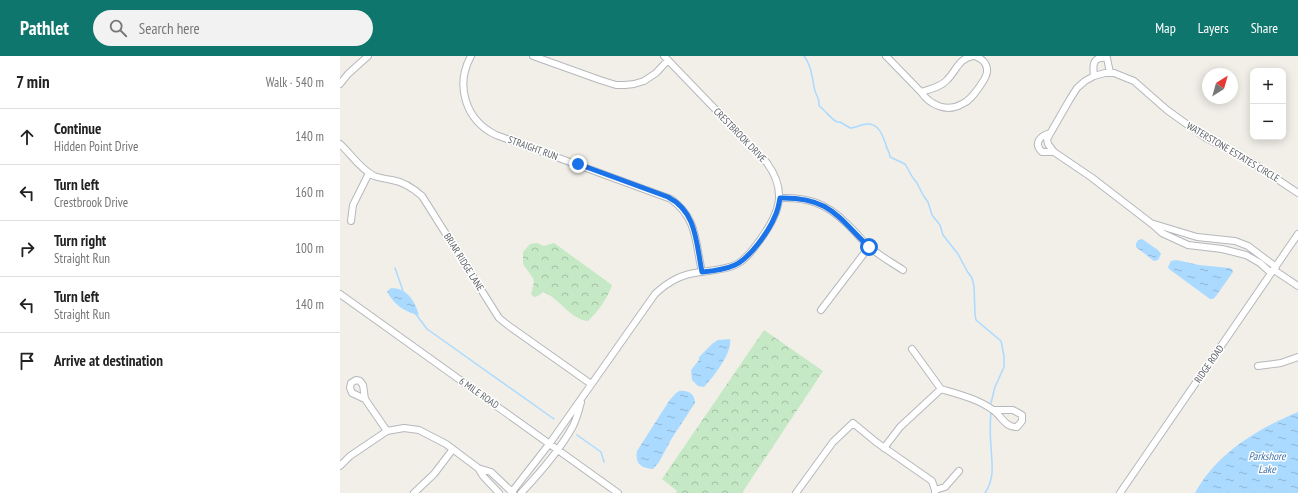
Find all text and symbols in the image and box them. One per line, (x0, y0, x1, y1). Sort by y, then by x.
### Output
search box (93, 10, 373, 46)
text: Pathlet (20, 16, 69, 40)
icon: search (107, 17, 129, 39)
text: Search here (139, 19, 200, 38)
text: Map (1155, 19, 1176, 37)
text: Layers (1198, 19, 1229, 37)
text: Share (1251, 19, 1278, 37)
north arrow (1202, 68, 1238, 104)
map controls (1250, 68, 1286, 140)
button: + (1250, 68, 1286, 104)
text: 7 min (16, 71, 50, 93)
text: Walk · 540 m (266, 74, 324, 91)
button: − (1250, 104, 1286, 140)
street label: CRESTBROOK DRIVE (711, 105, 769, 165)
text: Continue (54, 119, 101, 138)
street label: WATERSTONE ESTATES CIRCLE (1184, 119, 1282, 185)
icon: ahead (16, 126, 38, 148)
text: 140 m (295, 128, 324, 145)
street label: STRAIGHT RUN (506, 133, 560, 163)
text: Hidden Point Drive (54, 138, 138, 155)
route end (569, 155, 587, 173)
text: Turn left (54, 175, 99, 194)
icon: left (16, 182, 38, 204)
text: 160 m (295, 184, 324, 201)
text: Crestbrook Drive (54, 194, 128, 211)
text: Turn right (54, 231, 106, 250)
street label: BRIAR RIDGE LANE (441, 231, 487, 293)
icon: right (16, 238, 38, 260)
route start (860, 238, 878, 256)
text: 100 m (295, 240, 324, 257)
text: Straight Run (54, 250, 110, 267)
text: Turn left (54, 287, 99, 306)
icon: left (16, 294, 38, 316)
text: 140 m (295, 296, 324, 313)
text: Straight Run (54, 306, 110, 323)
street label: RIDGE ROAD (1191, 342, 1227, 386)
icon: arrive (16, 350, 38, 372)
text: Arrive at destination (54, 351, 163, 370)
street label: 6 MILE ROAD (457, 375, 501, 411)
water label: Parkshore Lake (1248, 449, 1287, 476)

